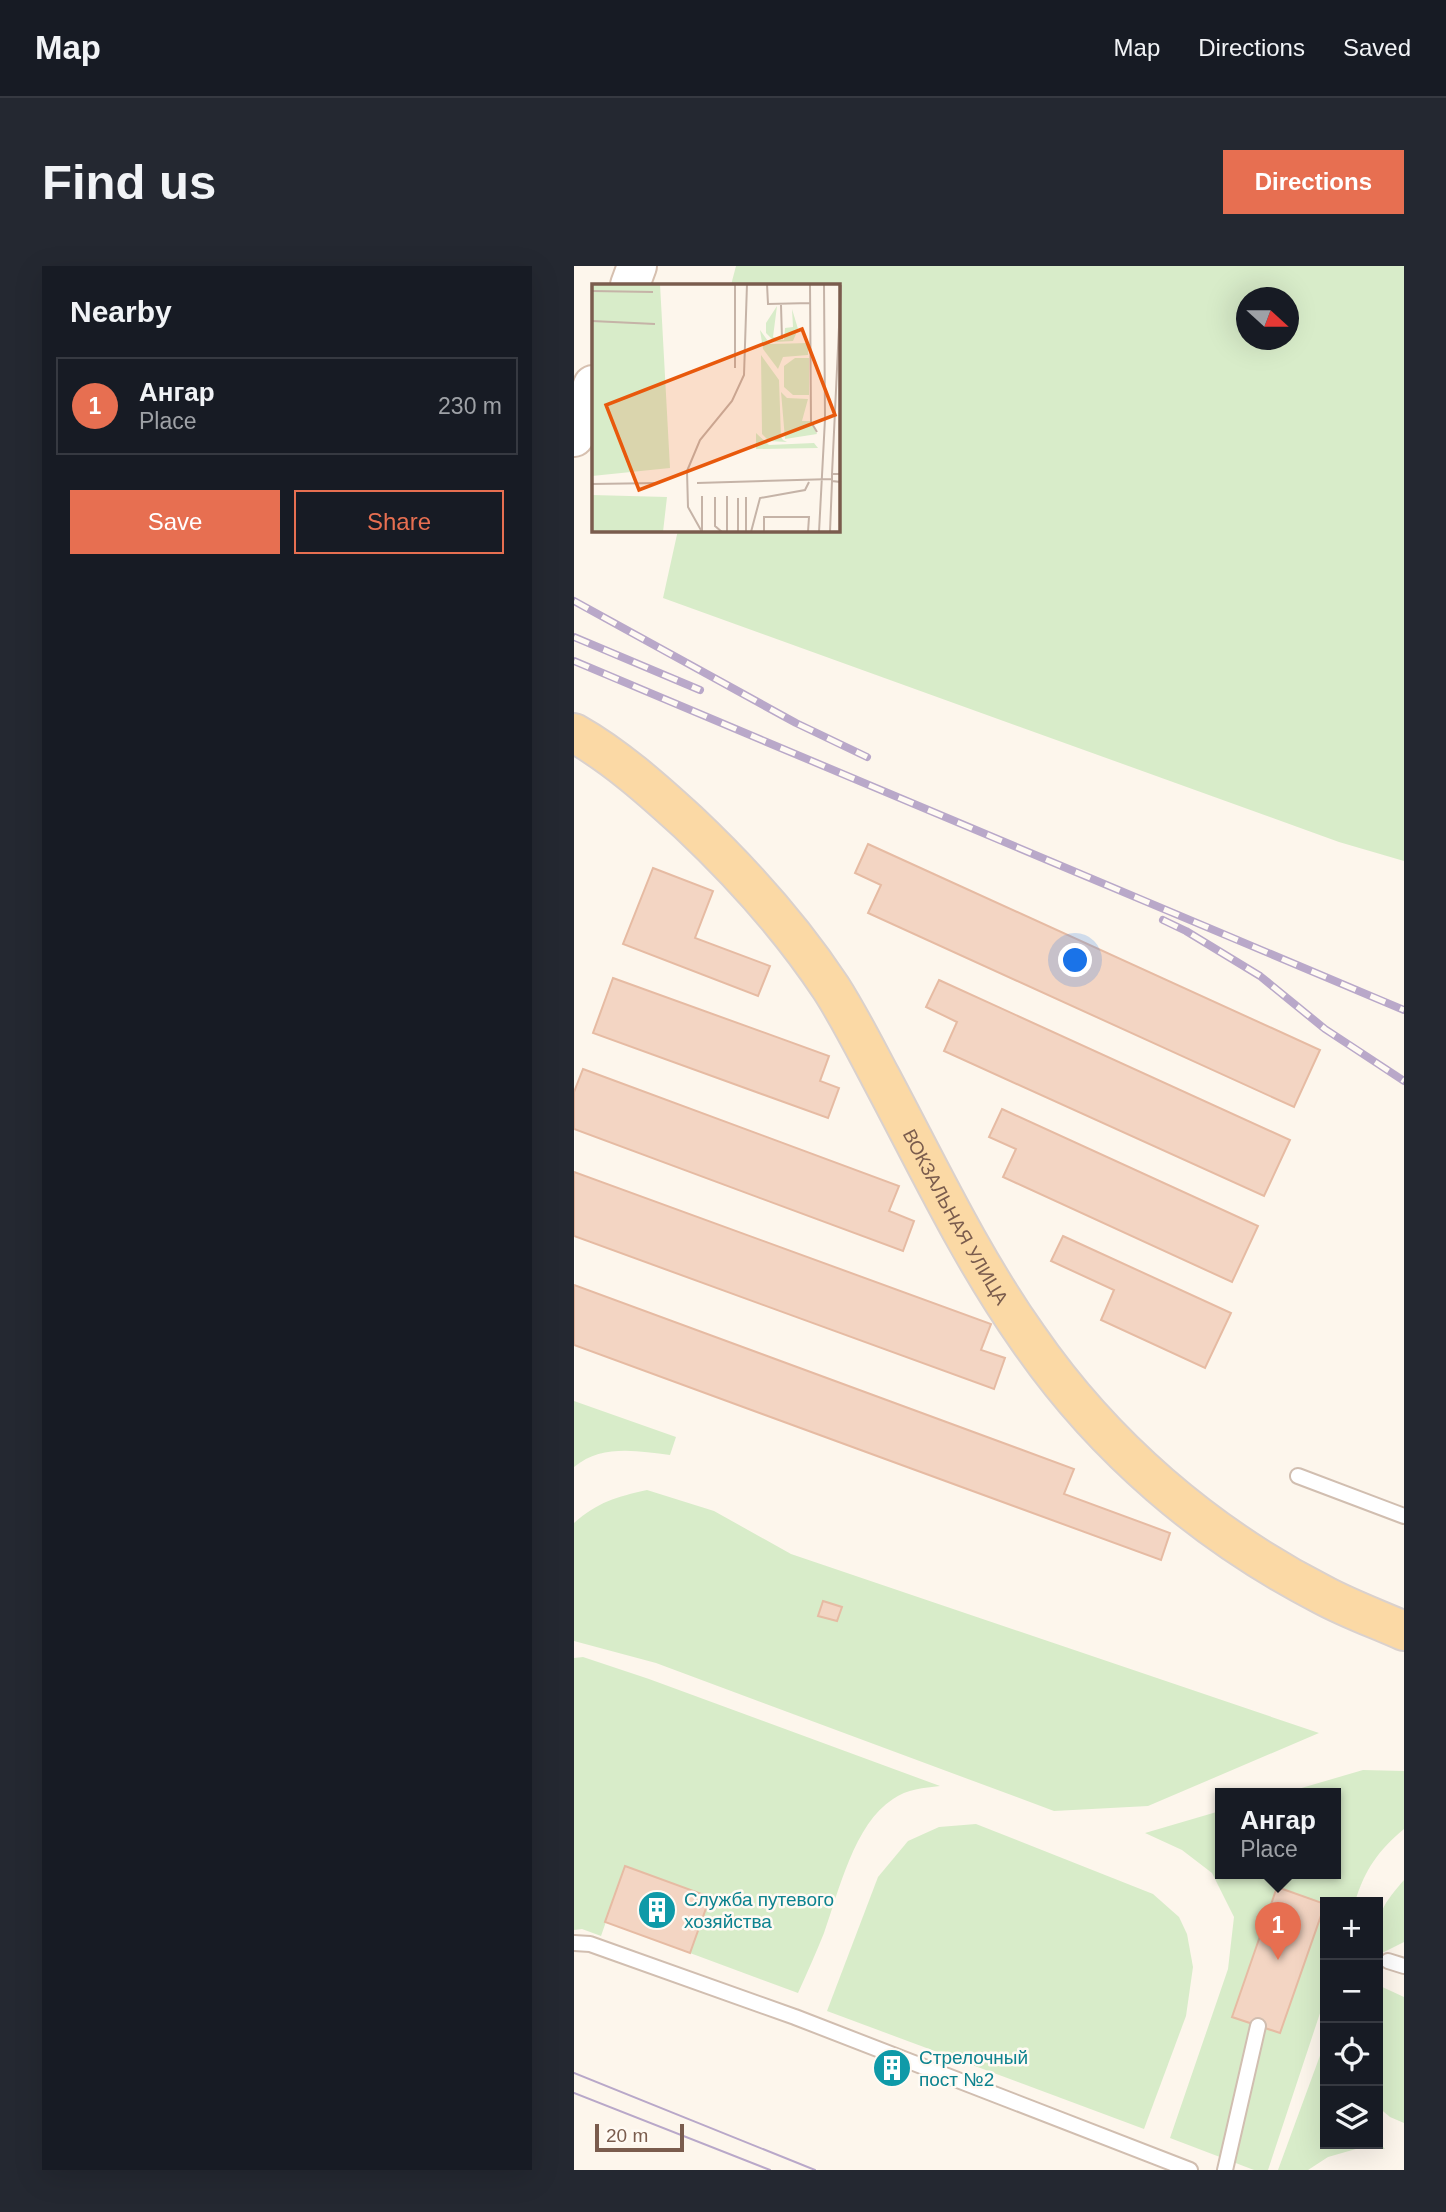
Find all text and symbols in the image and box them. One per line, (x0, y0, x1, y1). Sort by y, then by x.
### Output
text: Map (35, 29, 101, 66)
text: Map (1114, 34, 1160, 61)
text: Directions (1198, 34, 1305, 61)
text: Saved (1343, 34, 1411, 61)
button: Directions (1223, 150, 1404, 214)
text: Find us (42, 155, 216, 209)
inset map (592, 284, 840, 532)
north arrow (1236, 287, 1299, 350)
text: Nearby (70, 295, 172, 328)
text: Ангар (139, 377, 215, 407)
text: 1 (89, 393, 101, 419)
text: 230 m (438, 393, 502, 419)
text: Place (139, 408, 197, 434)
button: Save (70, 490, 280, 554)
button: Share (294, 490, 504, 554)
your location (1058, 943, 1092, 977)
street label: ВОКЗАЛЬНАЯ УЛИЦА (899, 1126, 1013, 1309)
popup (1215, 1788, 1341, 1879)
text: Ангар (1240, 1805, 1316, 1835)
text: Place (1240, 1836, 1298, 1862)
building icon: Служба путевого хозяйства (636, 1889, 678, 1931)
place label: Служба путевого хозяйства (684, 1889, 834, 1932)
map controls (1320, 1897, 1383, 2149)
button: + (1320, 1897, 1383, 1960)
pin: 1 (1255, 1902, 1301, 1960)
button: − (1320, 1960, 1383, 2023)
button: locate (1320, 2023, 1383, 2086)
building icon: Стрелочный пост №2 (871, 2047, 913, 2089)
place label: Стрелочный пост №2 (919, 2047, 1028, 2090)
button: layers (1320, 2086, 1383, 2149)
scale bar (595, 2121, 684, 2153)
text: 20 m (606, 2125, 648, 2146)

